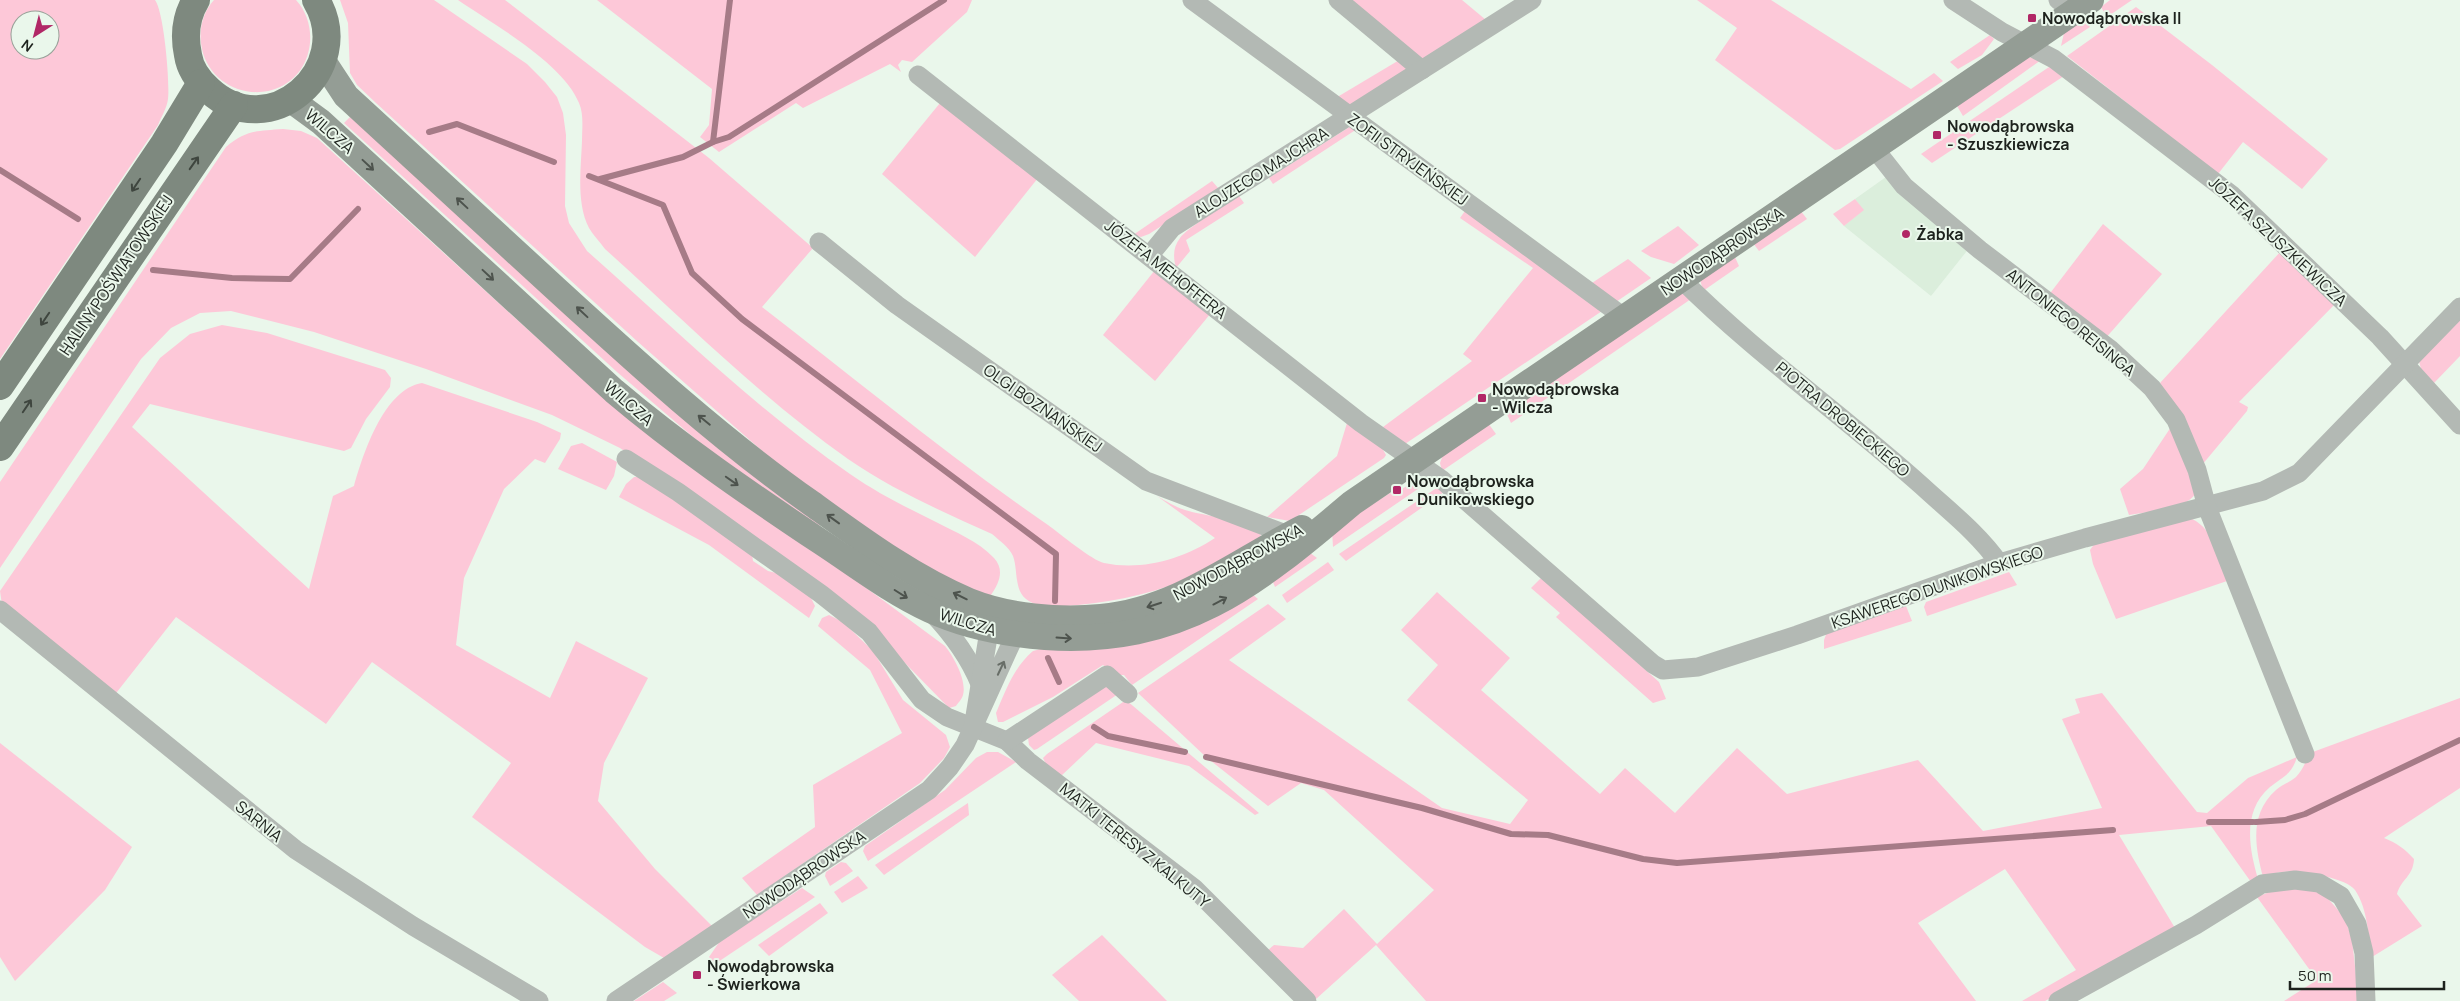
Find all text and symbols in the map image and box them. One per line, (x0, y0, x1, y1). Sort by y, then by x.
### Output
place label: Nowodąbrowska II (2042, 7, 2181, 29)
north arrow (10, 10, 60, 60)
marker: Nowodąbrowska II (2026, 12, 2038, 24)
text: N (17, 35, 37, 57)
street label: WILCZA (301, 104, 359, 158)
street label: ZOFII STRYJEŃSKIEJ (1343, 108, 1473, 210)
place label: Nowodąbrowska - Szuszkiewicza (1947, 115, 2074, 155)
street label: ALOJZEGO MAJCHRA (1189, 122, 1333, 222)
marker: Nowodąbrowska - Szuszkiewicza (1931, 129, 1943, 141)
one-way arrow (189, 156, 199, 170)
one-way arrow (362, 159, 375, 171)
street label: JÓZEFA SZUSZKIEWICZA (2204, 171, 2352, 311)
one-way arrow (131, 177, 141, 191)
street label: HALINY POŚWIATOWSKIEJ (54, 190, 178, 360)
one-way arrow (456, 197, 469, 208)
street label: NOWODĄBROWSKA (1656, 202, 1788, 300)
street label: JÓZEFA MEHOFFERA (1100, 214, 1232, 324)
place label: Żabka (1916, 223, 1964, 245)
marker: Żabka (1900, 228, 1912, 240)
street label: ANTONIEGO REISINGA (2002, 263, 2140, 381)
one-way arrow (481, 269, 494, 281)
one-way arrow (575, 306, 588, 318)
one-way arrow (40, 312, 50, 326)
street label: PIOTRA DROBIECKIEGO (1771, 356, 1915, 482)
street label: OLGI BOZNAŃSKIEJ (979, 359, 1107, 457)
street label: WILCZA (600, 376, 658, 430)
place label: Nowodąbrowska - Wilcza (1492, 378, 1619, 418)
marker: Nowodąbrowska - Wilcza (1476, 392, 1488, 404)
one-way arrow (22, 399, 32, 413)
one-way arrow (697, 414, 710, 425)
place label: Nowodąbrowska - Dunikowskiego (1407, 470, 1534, 510)
one-way arrow (724, 476, 738, 486)
marker: Nowodąbrowska - Dunikowskiego (1391, 484, 1403, 496)
one-way arrow (826, 514, 840, 524)
street label: NOWODĄBROWSKA (1169, 518, 1307, 606)
street label: KSAWEREGO DUNIKOWSKIEGO (1828, 540, 2046, 634)
one-way arrow (894, 589, 908, 599)
one-way arrow (952, 591, 967, 601)
one-way arrow (1212, 596, 1227, 605)
one-way arrow (1146, 601, 1162, 610)
street label: WILCZA (937, 603, 999, 641)
one-way arrow (1056, 634, 1072, 643)
one-way arrow (996, 661, 1006, 676)
street label: MATKI TERESY Z KALKUTY (1055, 777, 1215, 913)
street label: SARNIA (231, 795, 287, 847)
street label: NOWODĄBROWSKA (738, 825, 870, 923)
place label: Nowodąbrowska - Świerkowa (707, 955, 834, 995)
scale bar (2290, 958, 2444, 990)
text: 50 m (2298, 965, 2332, 986)
marker: Nowodąbrowska - Świerkowa (691, 969, 703, 981)

